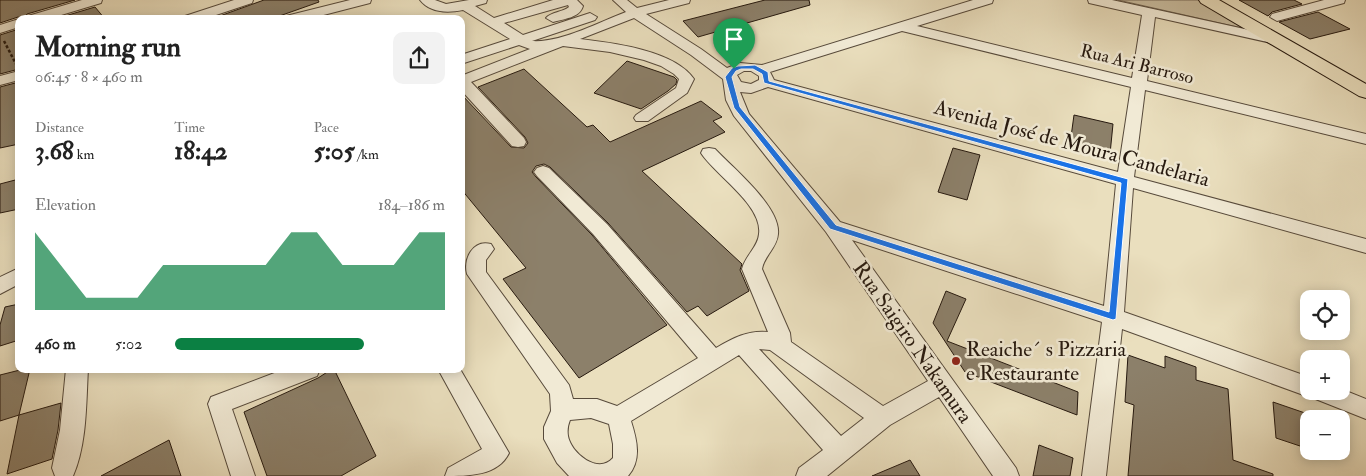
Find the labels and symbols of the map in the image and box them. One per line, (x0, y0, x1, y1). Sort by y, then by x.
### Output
pin (713, 18, 755, 69)
street label: Rua Ari Barroso (1078, 39, 1196, 90)
street label: Avenida José de Moura Candelaria (930, 93, 1213, 193)
street label: Rua Saigiro Nakamura (847, 256, 979, 429)
place label: Reaiche´ s Pizzaria e Restaurante (966, 336, 1127, 387)
marker: Reaiche´ s Pizzaria e Restaurante (950, 355, 962, 367)

